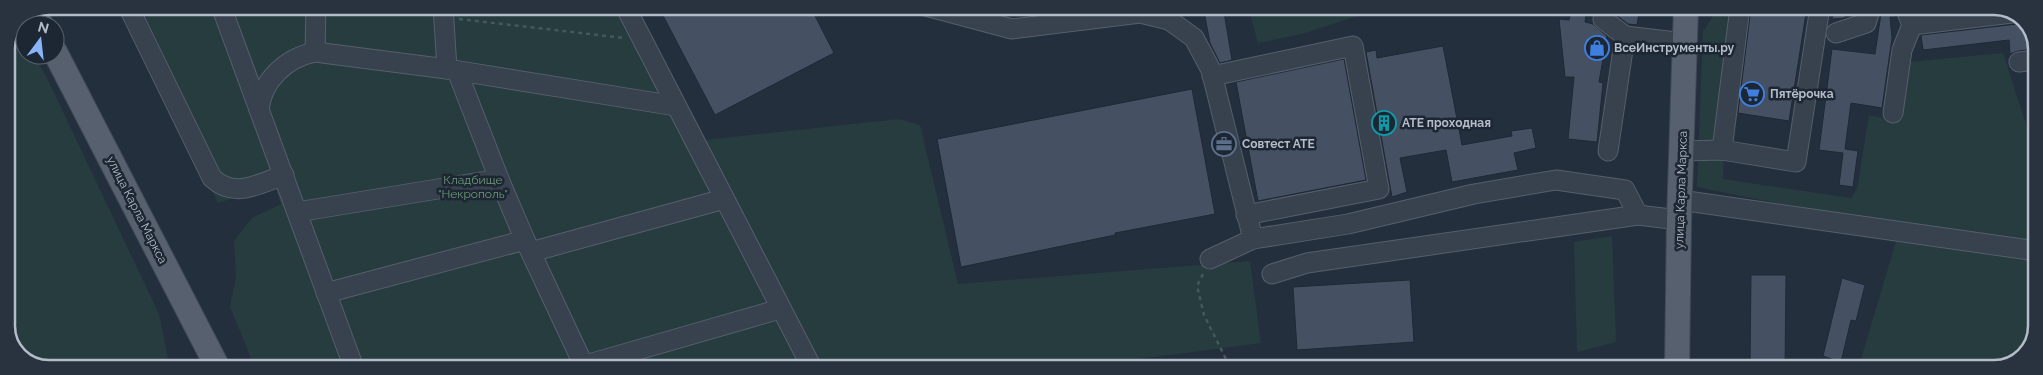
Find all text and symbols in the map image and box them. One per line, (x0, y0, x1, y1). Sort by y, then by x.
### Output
north arrow (15, 15, 65, 65)
text: N (36, 18, 51, 37)
shop icon: ВсеИнструменты.ру (1584, 35, 1610, 61)
place label: ВсеИнструменты.ру (1614, 41, 1735, 55)
supermarket icon: Пятёрочка (1739, 81, 1765, 107)
place label: Пятёрочка (1770, 87, 1834, 101)
building icon: АТЕ проходная (1371, 110, 1397, 136)
place label: АТЕ проходная (1402, 116, 1491, 130)
office icon: Совтест АТЕ (1211, 131, 1237, 157)
street label: улица Карла Маркса (1672, 131, 1690, 249)
place label: Совтест АТЕ (1242, 137, 1315, 151)
street label: улица Карла Маркса (104, 154, 170, 266)
park label: Кладбище "Некрополь" (438, 173, 508, 201)

